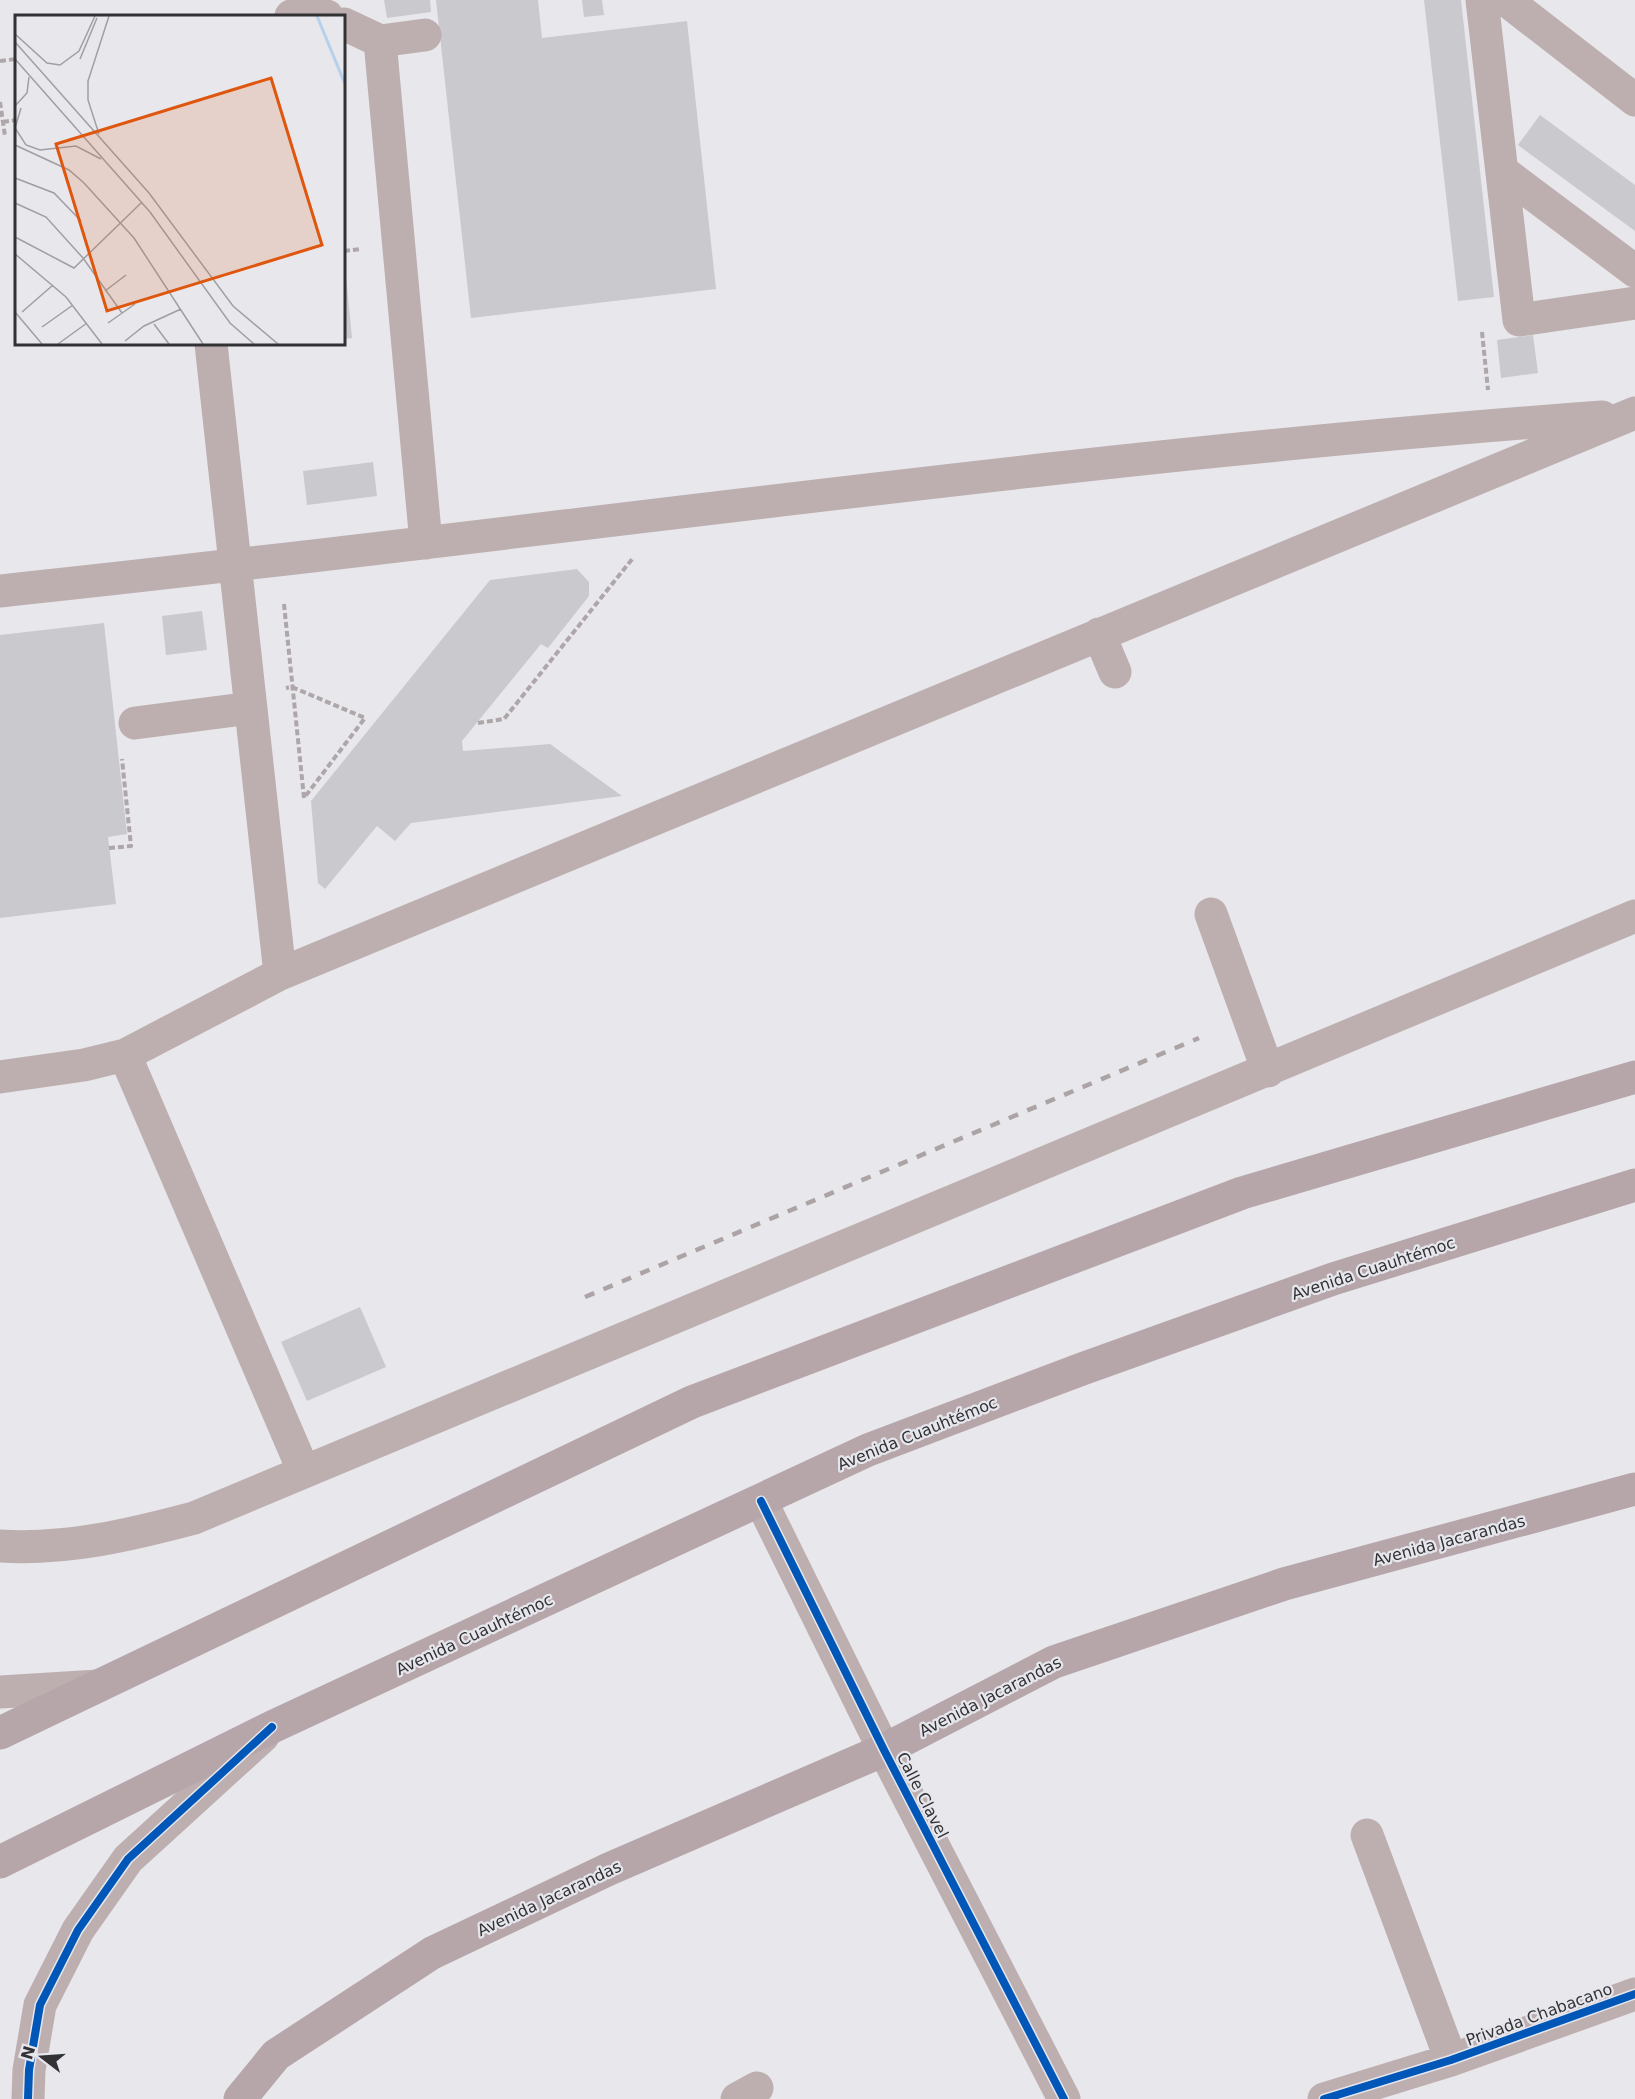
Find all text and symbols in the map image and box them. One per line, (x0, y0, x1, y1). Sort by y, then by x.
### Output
inset map (15, 15, 345, 345)
street label: Avenida Cuauhtémoc (1289, 1233, 1457, 1304)
street label: Avenida Cuauhtémoc (835, 1393, 1000, 1474)
street label: Avenida Jacarandas (1371, 1511, 1527, 1570)
street label: Avenida Cuauhtémoc (393, 1590, 556, 1679)
street label: Avenida Jacarandas (916, 1652, 1064, 1741)
street label: Calle Clavel (893, 1749, 952, 1841)
street label: Avenida Jacarandas (474, 1857, 624, 1940)
street label: Privada Chabacano (1463, 1979, 1615, 2050)
north arrow (12, 2027, 72, 2087)
text: N (17, 2044, 39, 2062)

